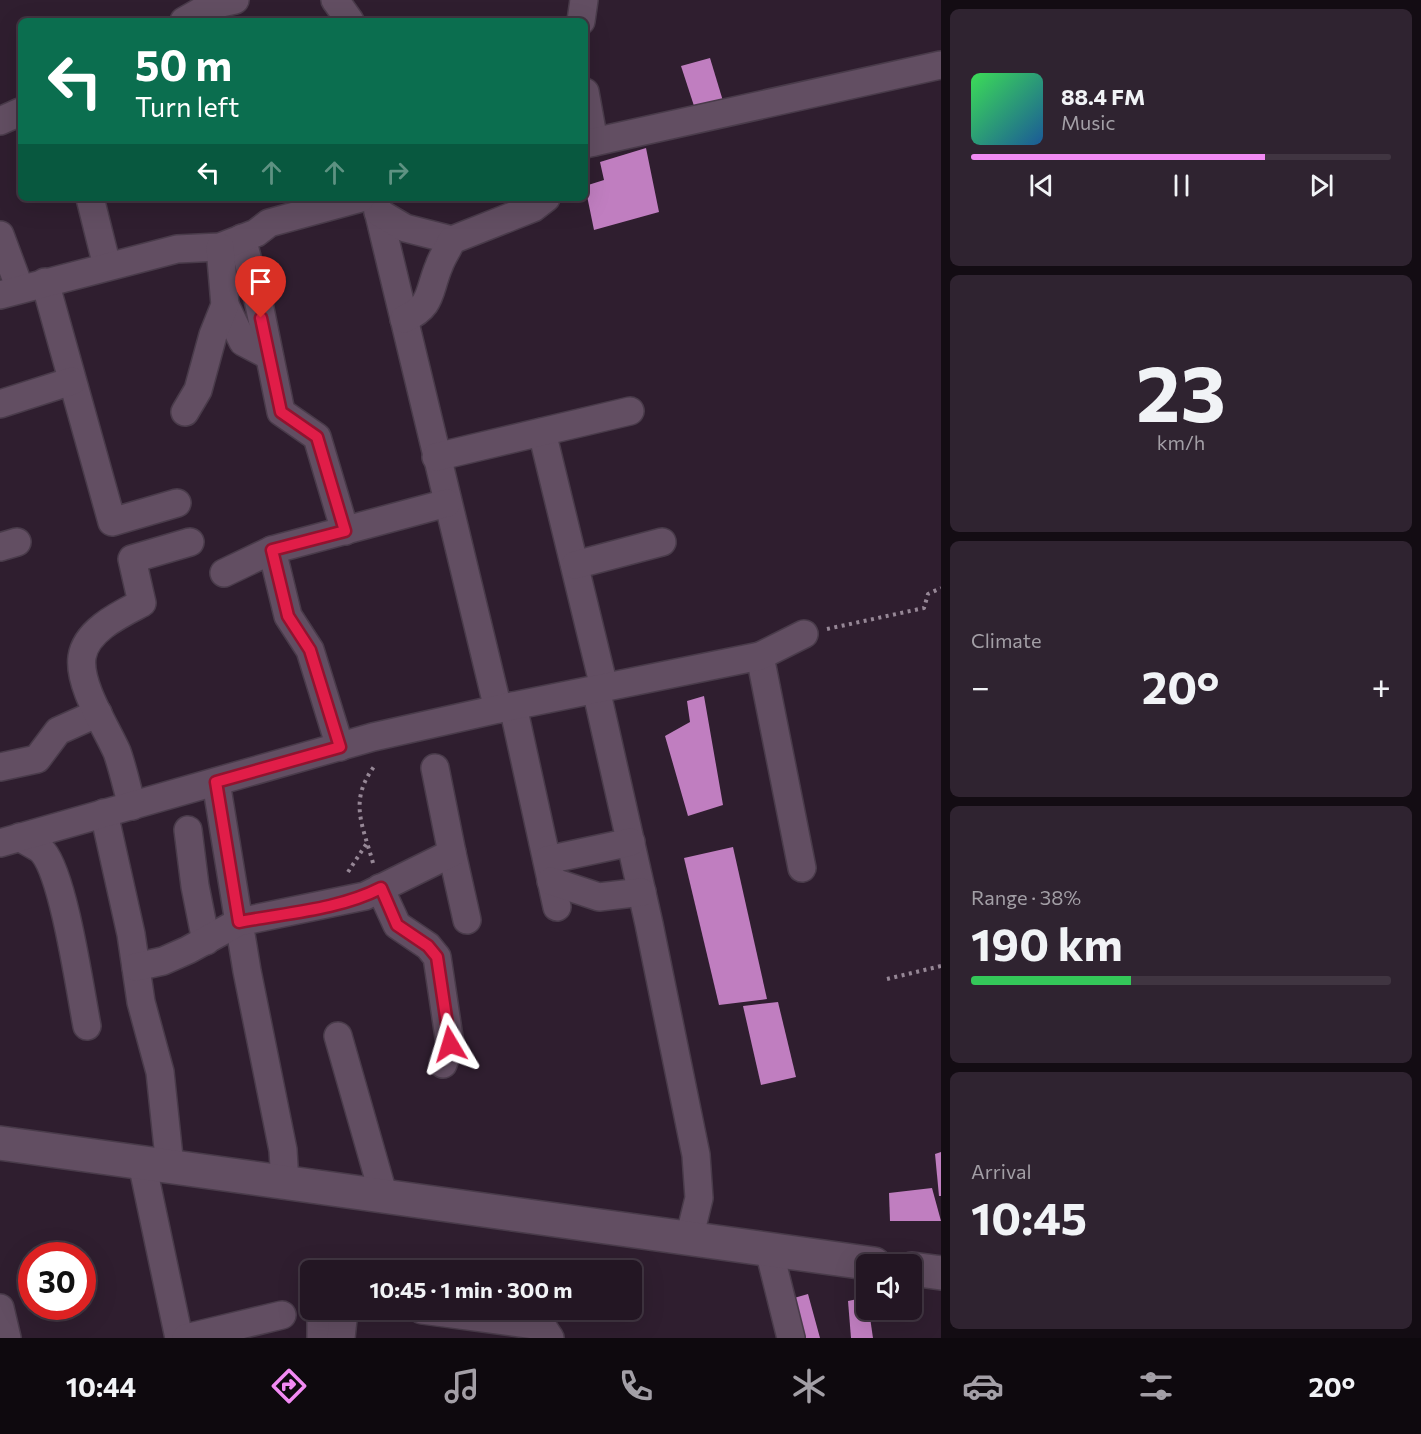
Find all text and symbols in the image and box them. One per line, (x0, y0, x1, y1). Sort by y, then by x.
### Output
text: 50 m (135, 38, 232, 90)
icon: left (36, 42, 114, 120)
text: 88.4 FM (1061, 83, 1145, 110)
text: Turn left (135, 90, 239, 123)
text: Music (1061, 110, 1115, 134)
icon: left (192, 156, 225, 189)
icon: ahead (255, 156, 288, 189)
icon: ahead (318, 156, 351, 189)
icon: right (381, 156, 414, 189)
icon: previous (1025, 169, 1058, 202)
icon: pause (1165, 169, 1198, 202)
icon: next (1305, 169, 1338, 202)
pin (235, 256, 286, 318)
icon: arrive (244, 265, 277, 298)
text: 23 (1136, 343, 1226, 438)
text: km/h (1157, 430, 1205, 454)
text: Climate (971, 628, 1041, 652)
text: 20° (1142, 658, 1220, 713)
text: − (971, 665, 990, 706)
text: + (1372, 665, 1391, 706)
text: Range · 38% (971, 885, 1081, 909)
text: 190 km (971, 915, 1123, 970)
position arrow (418, 1012, 482, 1076)
text: Arrival (971, 1159, 1032, 1183)
text: 10:45 (971, 1189, 1087, 1244)
speed limit sign: 30 (18, 1242, 96, 1320)
map controls (856, 1254, 922, 1320)
button: sound (856, 1254, 922, 1320)
text: 10:45 · 1 min · 300 m (370, 1276, 572, 1303)
icon: directions (268, 1365, 310, 1407)
icon: music (441, 1365, 483, 1407)
icon: phone (615, 1365, 657, 1407)
icon: climate (788, 1365, 830, 1407)
icon: car (962, 1365, 1004, 1407)
icon: filters (1135, 1365, 1177, 1407)
text: 10:44 (66, 1370, 136, 1403)
text: 20° (1309, 1370, 1355, 1403)

